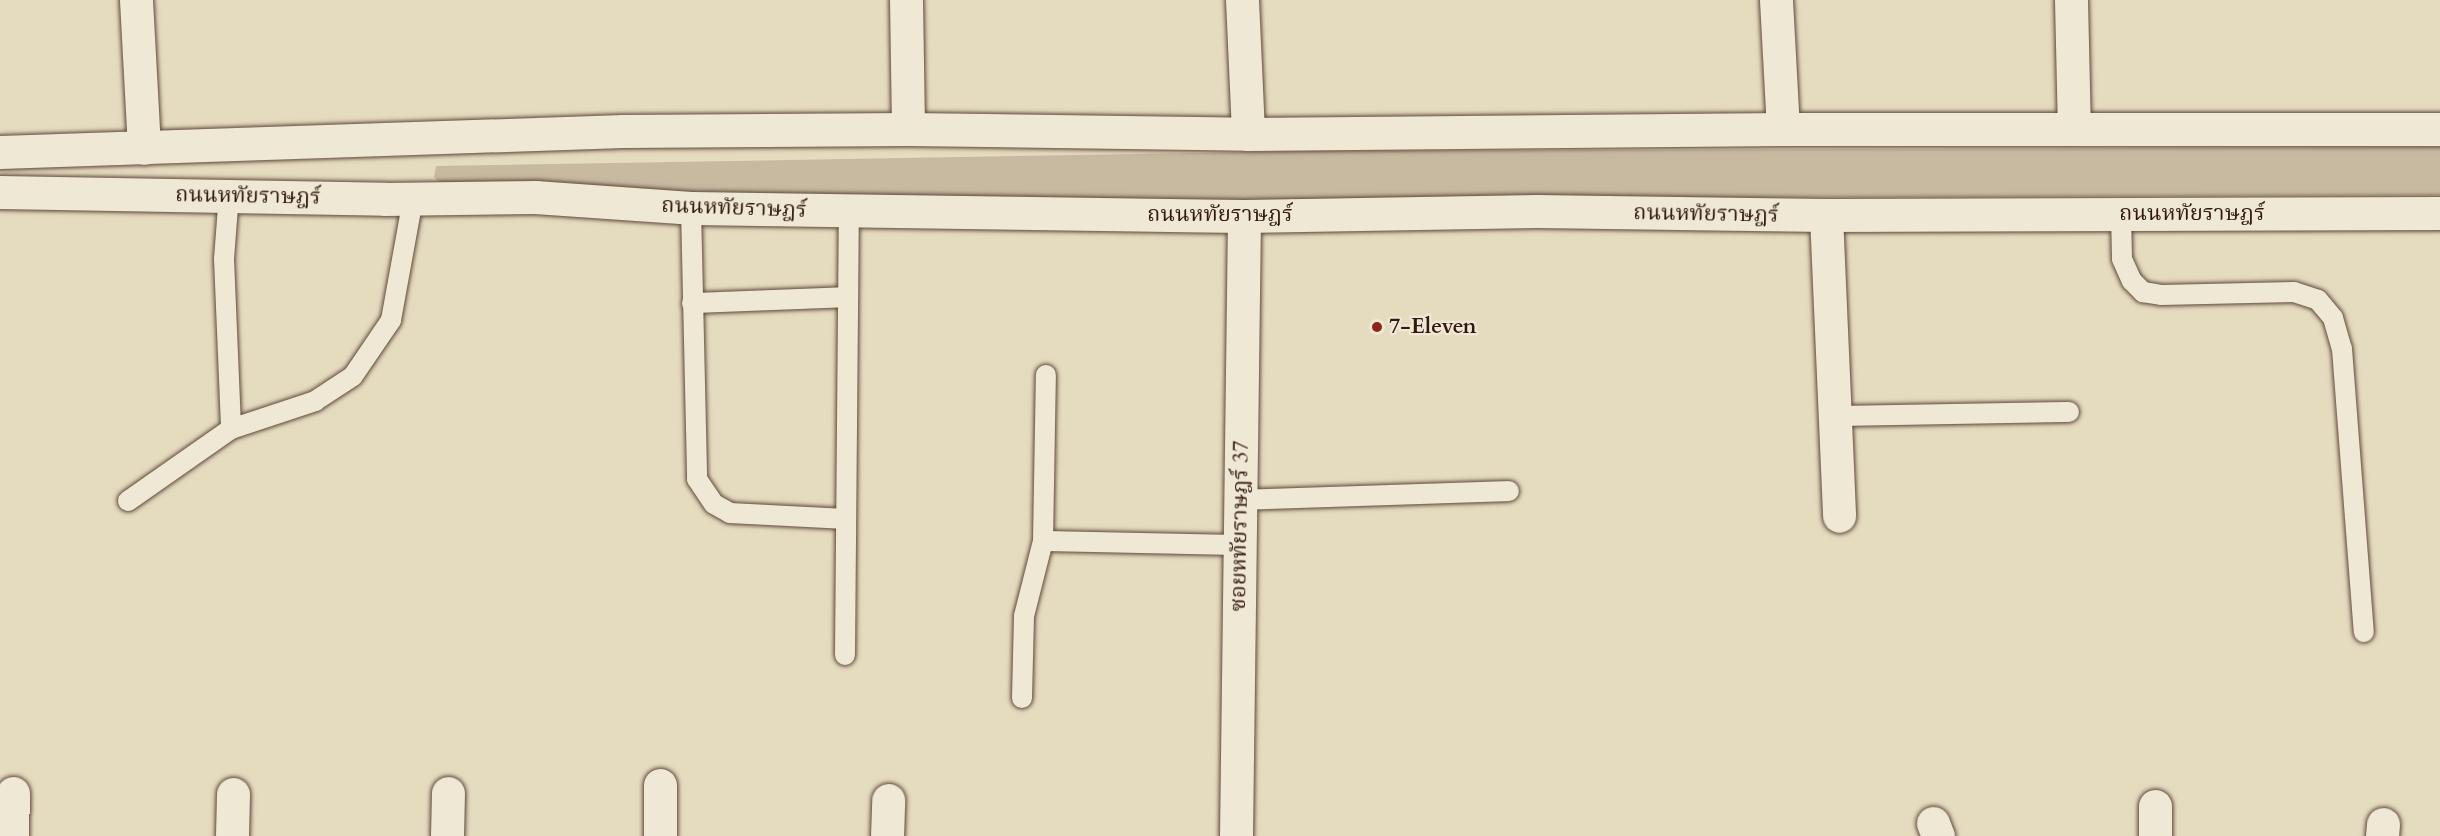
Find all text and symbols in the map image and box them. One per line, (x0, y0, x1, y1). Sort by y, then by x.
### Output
street label: ถนนหทัยราษฎร์ (175, 182, 321, 210)
street label: ถนนหทัยราษฎร์ (661, 192, 807, 224)
street label: ถนนหทัยราษฎร์ (1633, 200, 1779, 228)
street label: ถนนหทัยราษฎร์ (2119, 201, 2265, 227)
street label: ถนนหทัยราษฎร์ (1147, 202, 1293, 228)
place label: 7-Eleven (1389, 314, 1477, 340)
marker: 7-Eleven (1370, 320, 1384, 334)
street label: ซอยหทัยราษฎร์ 37 (1225, 440, 1255, 612)

